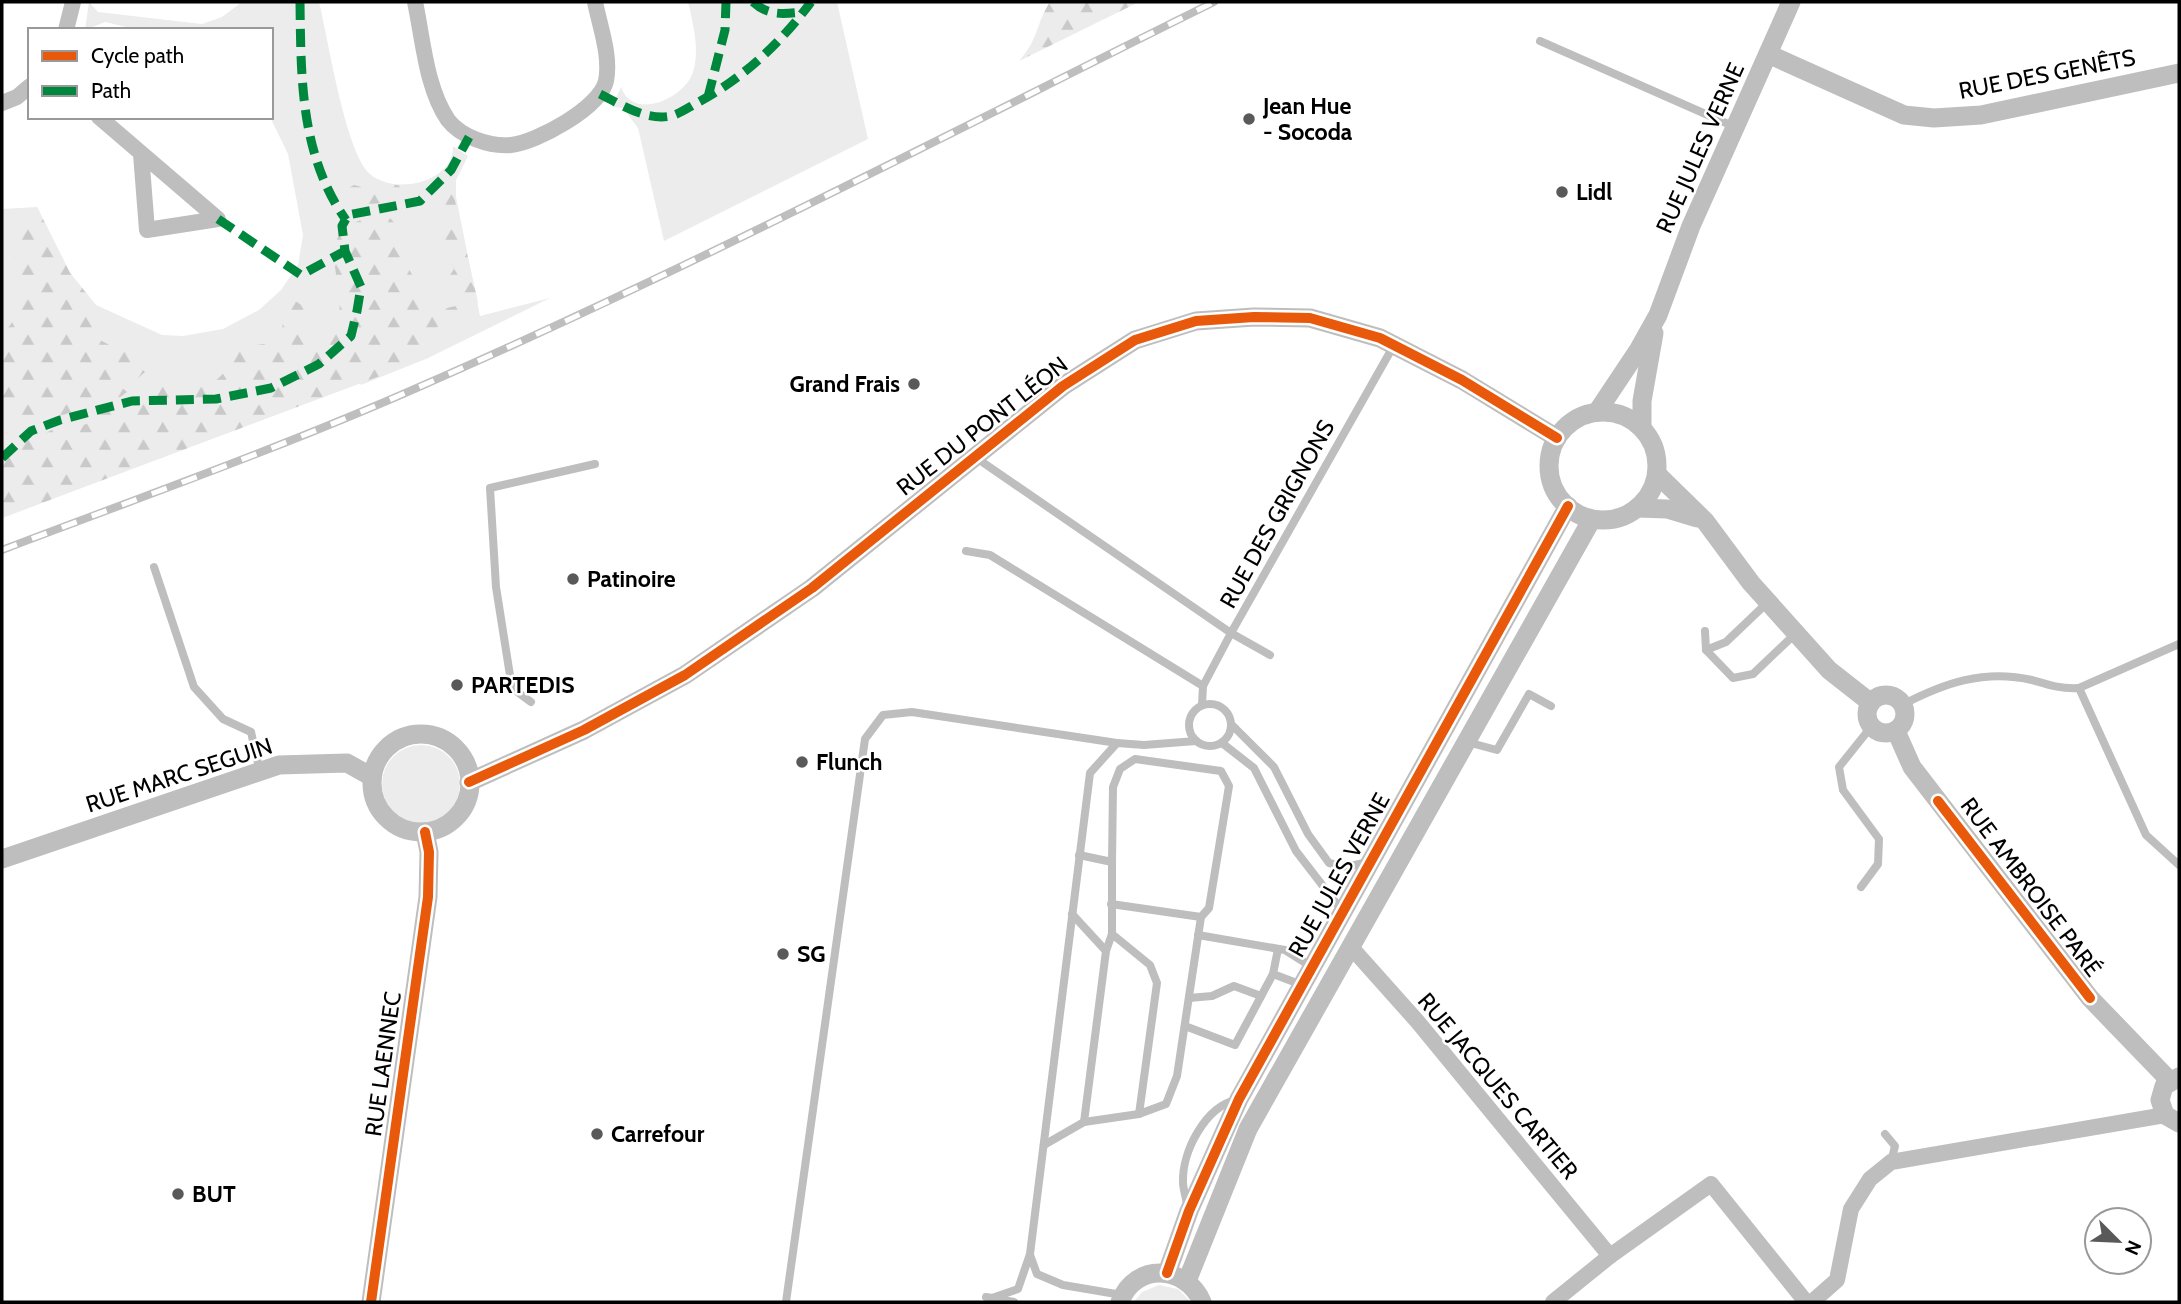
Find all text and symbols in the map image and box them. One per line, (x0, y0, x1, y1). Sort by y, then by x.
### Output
legend (28, 28, 273, 119)
text: Cycle path (91, 43, 184, 68)
street label: RUE DES GENÊTS (1956, 43, 2138, 105)
street label: RUE JULES VERNE (1650, 59, 1750, 237)
text: Path (91, 78, 131, 103)
place label: Jean Hue - Socoda (1262, 92, 1353, 146)
marker: Jean Hue - Socoda (1241, 111, 1257, 127)
place label: Lidl (1576, 178, 1612, 206)
marker: Lidl (1554, 184, 1570, 200)
street label: RUE DU PONT LÉON (890, 350, 1073, 501)
place label: Grand Frais (790, 370, 900, 398)
marker: Grand Frais (906, 376, 922, 392)
street label: RUE DES GRIGNONS (1214, 415, 1340, 613)
place label: Patinoire (587, 565, 676, 593)
marker: Patinoire (565, 571, 581, 587)
place label: PARTEDIS (471, 671, 575, 699)
marker: PARTEDIS (449, 677, 465, 693)
street label: RUE MARC SEGUIN (82, 732, 276, 818)
place label: Flunch (816, 748, 882, 776)
marker: Flunch (794, 754, 810, 770)
street label: RUE JULES VERNE (1282, 788, 1396, 962)
street label: RUE AMBROISE PARÉ (1955, 791, 2108, 982)
place label: SG (797, 940, 826, 968)
marker: SG (775, 946, 791, 962)
street label: RUE JACQUES CARTIER (1412, 987, 1584, 1185)
street label: RUE LAENNEC (359, 990, 407, 1138)
place label: Carrefour (611, 1120, 705, 1148)
marker: Carrefour (589, 1126, 605, 1142)
place label: BUT (192, 1180, 236, 1208)
marker: BUT (170, 1186, 186, 1202)
north arrow (2083, 1206, 2153, 1276)
text: N (2120, 1237, 2146, 1259)

